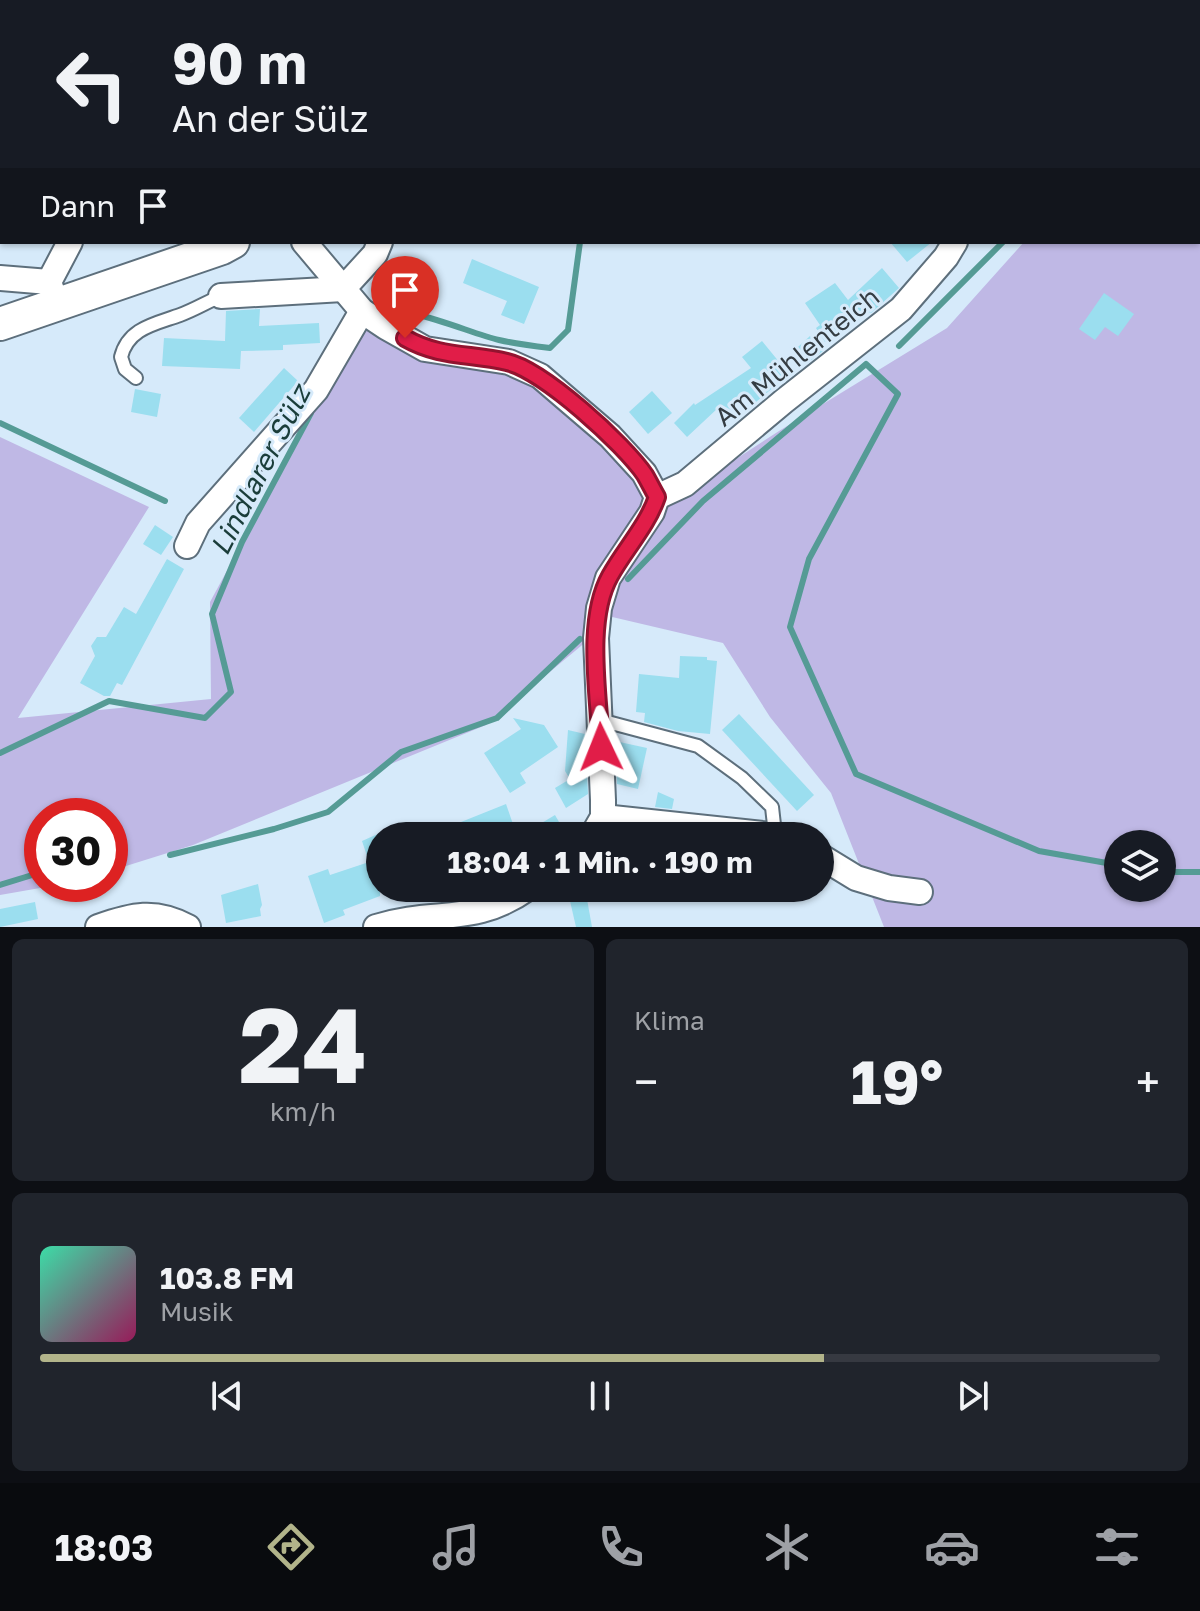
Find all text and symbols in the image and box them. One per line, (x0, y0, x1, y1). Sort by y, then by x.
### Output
text: 90 m (172, 29, 307, 96)
icon: left (40, 32, 144, 136)
text: An der Sülz (172, 97, 368, 140)
icon: arrive (131, 184, 175, 228)
text: Dann (40, 188, 115, 224)
pin (371, 256, 439, 338)
icon: arrive (383, 268, 427, 312)
street label: Am Mühlenteich (708, 281, 885, 432)
water label: Lindlarer Sülz (203, 377, 318, 560)
position arrow (559, 705, 643, 789)
speed limit sign: 30 (24, 798, 128, 902)
map controls (1104, 830, 1176, 902)
button: layers (1104, 830, 1176, 902)
text: 18:04 · 1 Min. · 190 m (447, 844, 753, 880)
text: 24 (239, 981, 367, 1106)
text: Klima (634, 1005, 705, 1036)
text: 19° (851, 1045, 943, 1117)
text: − (634, 1055, 658, 1108)
text: + (1136, 1055, 1160, 1108)
text: km/h (270, 1096, 336, 1127)
text: 103.8 FM (160, 1260, 294, 1296)
text: Musik (160, 1296, 234, 1327)
icon: previous (205, 1374, 249, 1418)
icon: pause (578, 1374, 622, 1418)
icon: next (951, 1374, 995, 1418)
icon: directions (263, 1519, 319, 1575)
icon: music (428, 1519, 484, 1575)
icon: phone (593, 1519, 649, 1575)
icon: climate (759, 1519, 815, 1575)
icon: car (924, 1519, 980, 1575)
icon: filters (1089, 1519, 1145, 1575)
text: 18:03 (55, 1526, 153, 1569)

